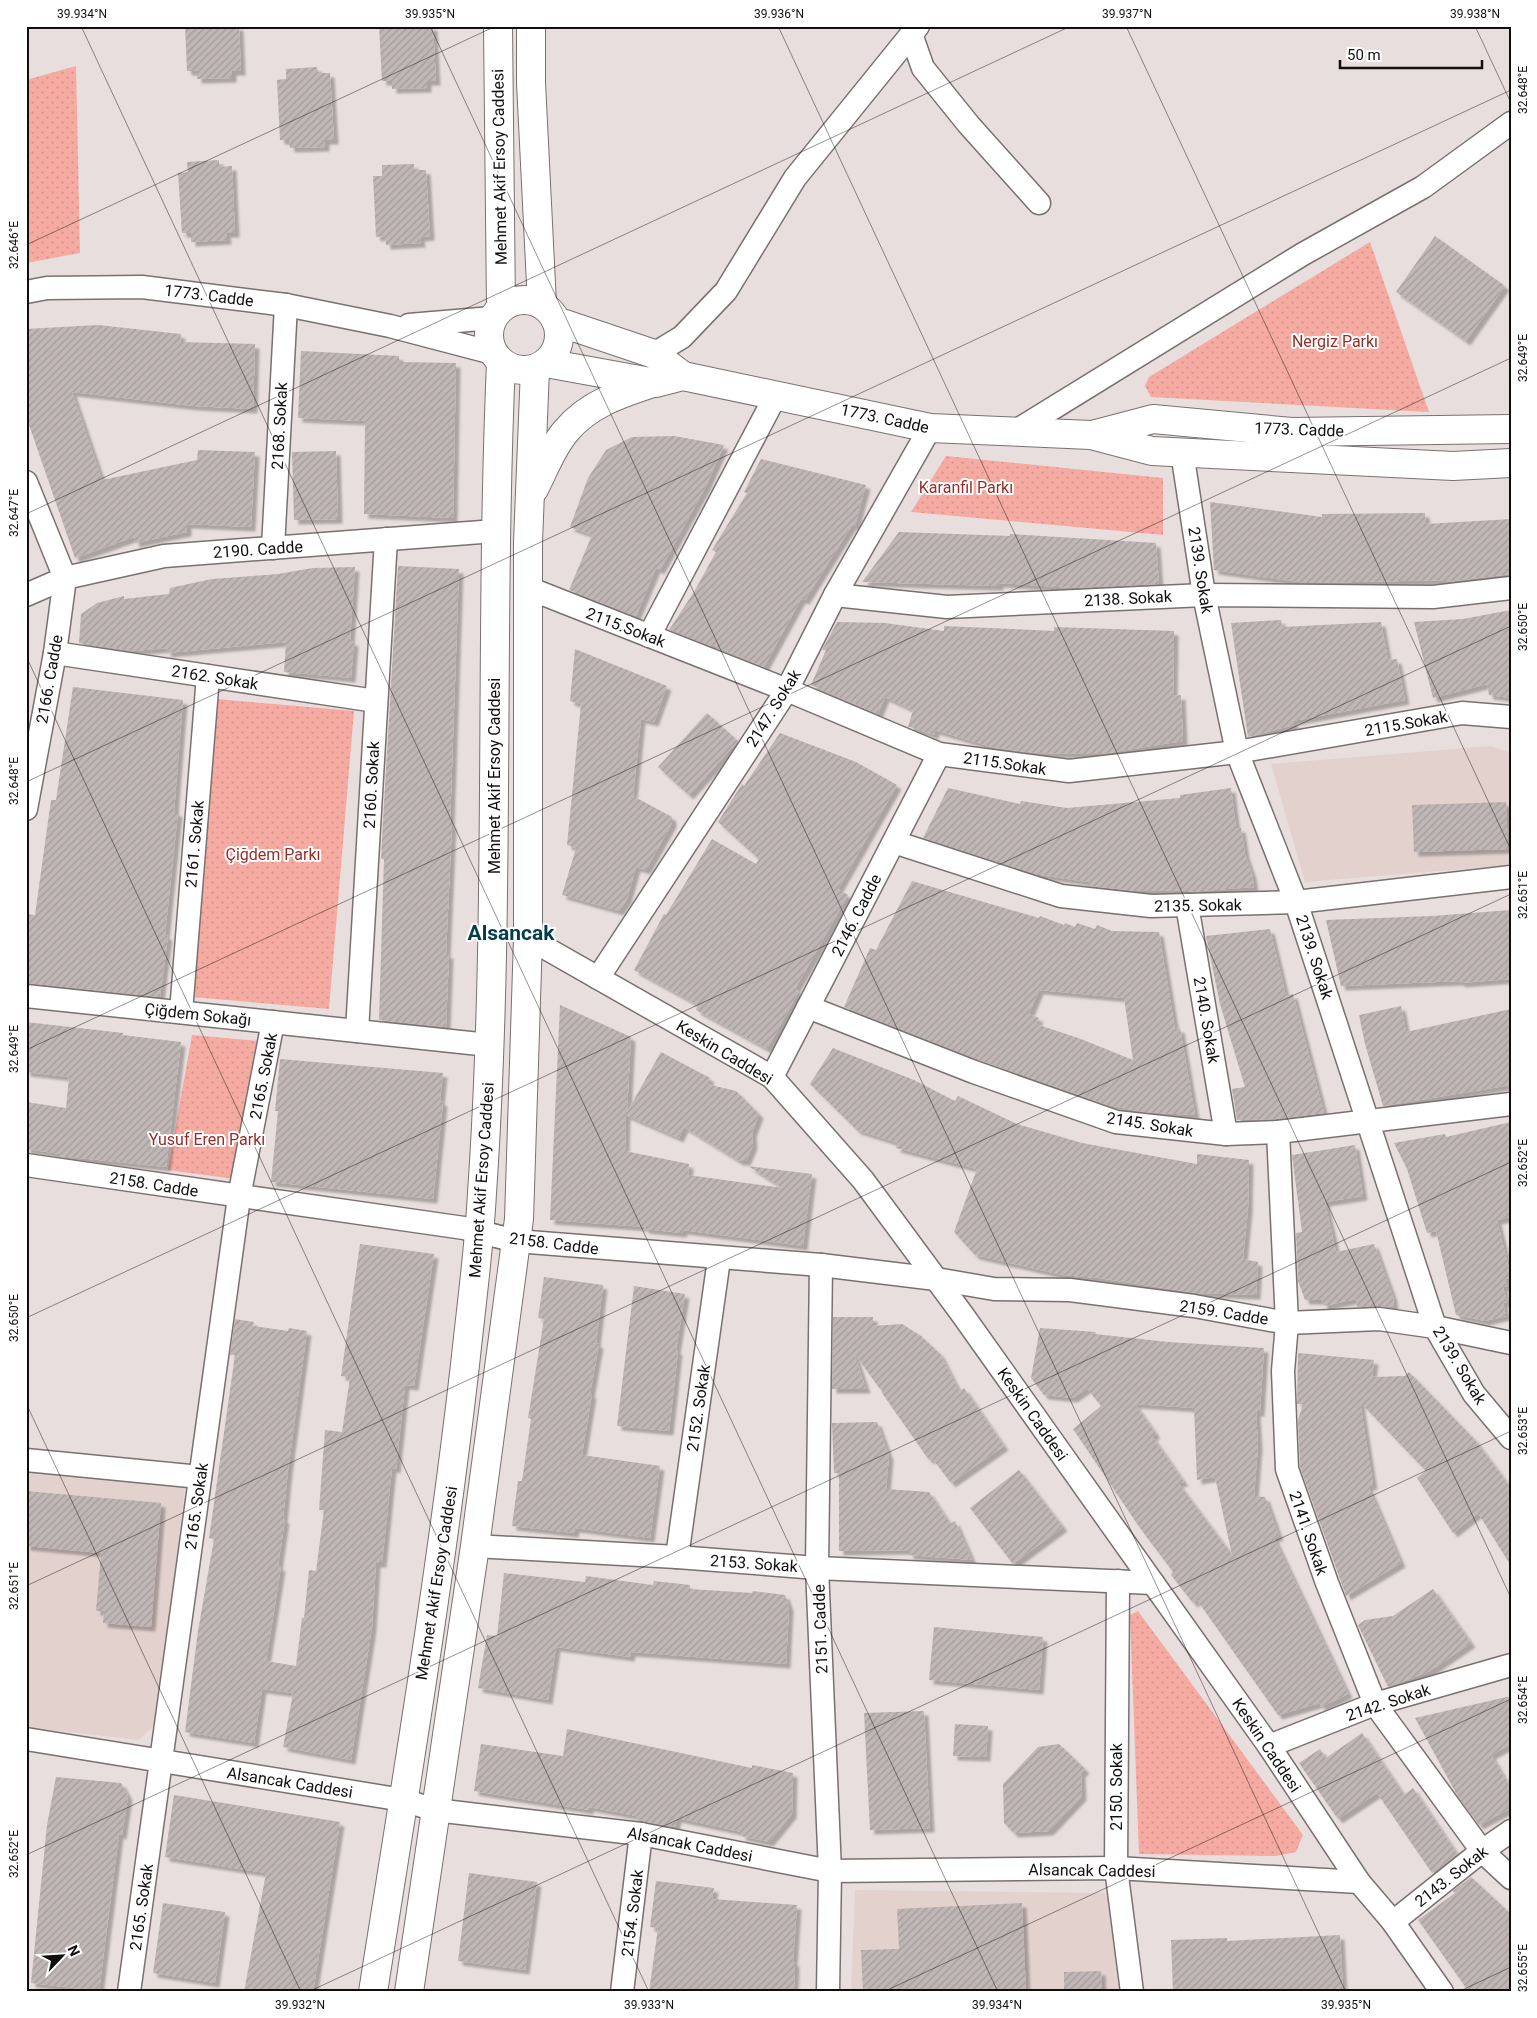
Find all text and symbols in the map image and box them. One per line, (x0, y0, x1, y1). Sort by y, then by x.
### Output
text: 39.934°N (57, 7, 107, 21)
text: 39.935°N (405, 7, 455, 21)
text: 39.936°N (754, 7, 804, 21)
text: 39.937°N (1102, 7, 1152, 21)
text: 39.938°N (1450, 7, 1500, 21)
scale bar (1340, 38, 1482, 70)
text: 50 m (1347, 46, 1381, 64)
text: 32.648°E (1516, 66, 1530, 114)
street label: Mehmet Akif Ersoy Caddesi (488, 69, 511, 265)
text: 32.646°E (7, 221, 21, 269)
street label: 1773. Cadde (163, 281, 255, 310)
park label: Nergiz Parkı (1292, 332, 1378, 351)
text: 32.649°E (1516, 334, 1530, 382)
street label: 2168. Sokak (268, 381, 291, 470)
street label: 1773. Cadde (839, 400, 931, 437)
street label: 1773. Cadde (1254, 418, 1344, 441)
park label: Karanfil Parkı (919, 478, 1013, 497)
text: 32.647°E (7, 489, 21, 537)
street label: 2139. Sokak (1184, 525, 1217, 616)
street label: 2190. Cadde (213, 537, 303, 562)
street label: 2138. Sokak (1084, 587, 1173, 610)
text: 32.650°E (1516, 603, 1530, 651)
street label: 2115.Sokak (583, 604, 669, 652)
street label: 2166. Cadde (32, 633, 67, 725)
street label: 2162. Sokak (170, 661, 261, 694)
street label: 2147. Sokak (742, 665, 805, 750)
street label: Mehmet Akif Ersoy Caddesi (485, 678, 504, 874)
street label: 2115.Sokak (1363, 707, 1450, 740)
street label: 2160. Sokak (360, 740, 383, 829)
street label: 2115.Sokak (962, 748, 1049, 779)
text: 32.648°E (7, 757, 21, 805)
street label: 2161. Sokak (181, 799, 208, 889)
park label: Çiğdem Parkı (226, 845, 321, 864)
street label: 2146. Cadde (828, 871, 885, 960)
text: 32.651°E (1516, 871, 1530, 919)
street label: 2135. Sokak (1154, 895, 1243, 916)
street label: 2139. Sokak (1292, 913, 1337, 1003)
district label: Alsancak (468, 921, 555, 945)
street label: 2140. Sokak (1190, 975, 1224, 1066)
street label: Çiğdem Sokağı (144, 999, 252, 1030)
street label: Keskin Caddesi (673, 1016, 776, 1089)
text: 32.649°E (7, 1025, 21, 1073)
street label: 2165. Sokak (246, 1030, 281, 1121)
street label: Mehmet Akif Ersoy Caddesi (465, 1082, 498, 1278)
street label: 2145. Sokak (1105, 1108, 1196, 1141)
park label: Yusuf Eren Parkı (149, 1130, 265, 1149)
text: 32.652°E (1516, 1139, 1530, 1187)
street label: 2158. Cadde (108, 1168, 200, 1201)
street label: 2158. Cadde (508, 1229, 600, 1258)
text: 32.650°E (7, 1294, 21, 1342)
street label: 2159. Cadde (1178, 1296, 1270, 1329)
street label: 2139. Sokak (1429, 1323, 1491, 1409)
street label: 2152. Sokak (683, 1362, 714, 1453)
street label: Keskin Caddesi (993, 1364, 1072, 1464)
text: 32.653°E (1516, 1407, 1530, 1455)
street label: 2165. Sokak (181, 1460, 212, 1551)
street label: Mehmet Akif Ersoy Caddesi (412, 1485, 461, 1681)
street label: 2141. Sokak (1285, 1489, 1332, 1579)
street label: 2153. Sokak (710, 1551, 799, 1576)
text: 32.651°E (7, 1562, 21, 1610)
street label: 2151. Cadde (809, 1584, 832, 1674)
text: 32.654°E (1516, 1676, 1530, 1724)
street label: 2142. Sokak (1344, 1680, 1434, 1725)
street label: Keskin Caddesi (1228, 1695, 1305, 1796)
street label: 2150. Sokak (1107, 1742, 1126, 1831)
street label: Alsancak Caddesi (226, 1763, 354, 1802)
street label: Alsancak Caddesi (626, 1823, 754, 1866)
text: 32.652°E (7, 1830, 21, 1878)
street label: 2143. Sokak (1411, 1841, 1492, 1911)
street label: Alsancak Caddesi (1028, 1860, 1156, 1881)
street label: 2165. Sokak (126, 1861, 157, 1952)
street label: 2154. Sokak (618, 1867, 647, 1958)
north arrow (38, 1930, 88, 1980)
text: N (64, 1943, 83, 1958)
text: 32.655°E (1516, 1944, 1530, 1992)
text: 39.932°N (275, 1998, 325, 2012)
text: 39.933°N (624, 1998, 674, 2012)
text: 39.934°N (972, 1998, 1022, 2012)
text: 39.935°N (1321, 1998, 1371, 2012)

